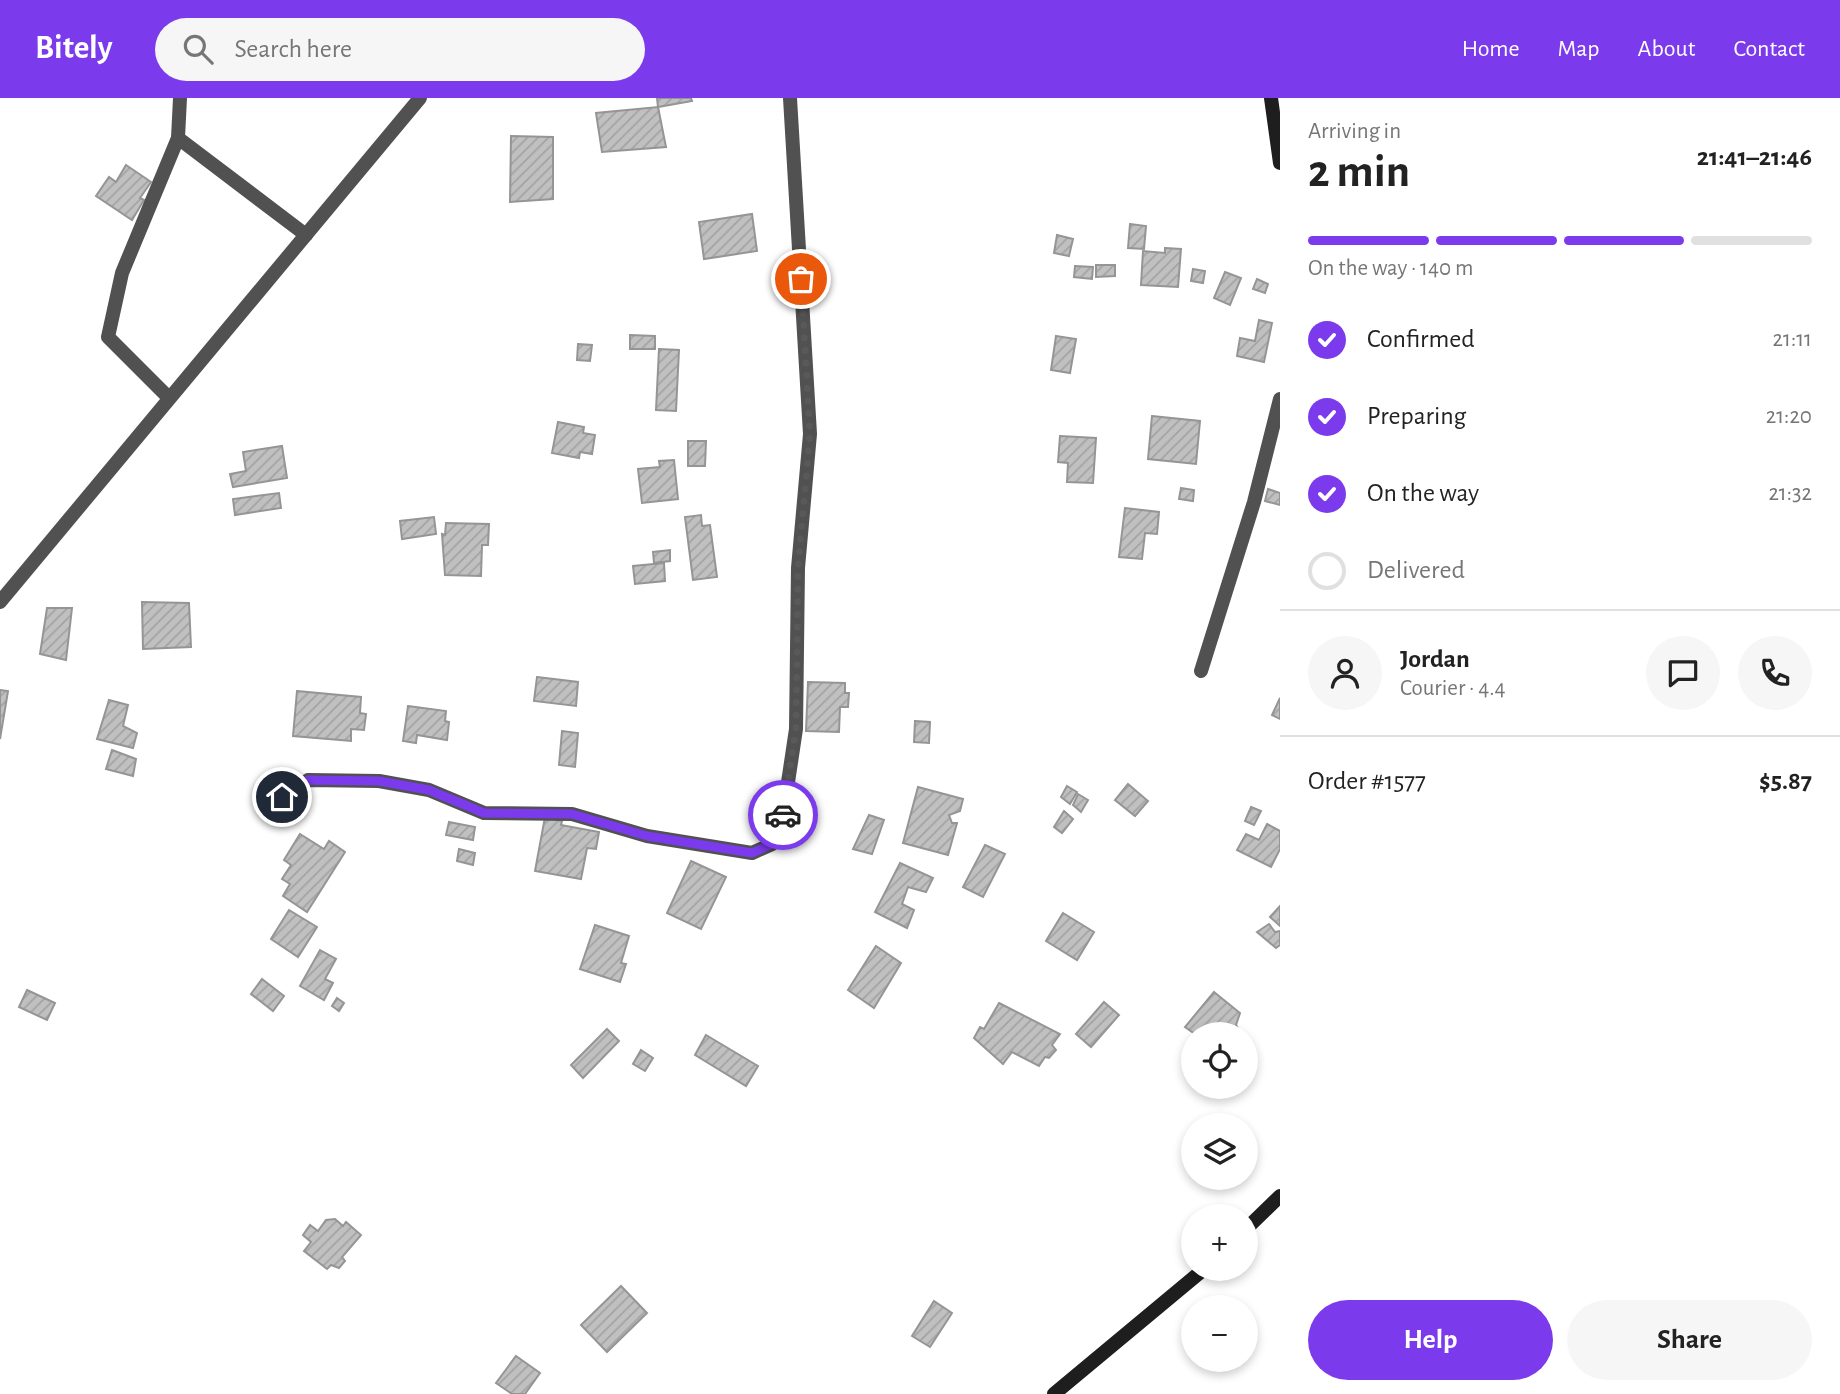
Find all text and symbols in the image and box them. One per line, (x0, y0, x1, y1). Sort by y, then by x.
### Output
search box (155, 18, 645, 81)
icon: search (179, 30, 217, 68)
text: Bitely (35, 32, 113, 65)
text: Search here (235, 36, 352, 62)
text: Home (1462, 37, 1520, 61)
text: Map (1558, 37, 1600, 61)
text: About (1638, 37, 1695, 61)
text: Contact (1733, 37, 1805, 61)
text: Arriving in (1308, 120, 1401, 143)
text: 21:41–21:46 (1697, 144, 1812, 170)
text: 2 min (1308, 149, 1410, 195)
pin (771, 249, 831, 309)
text: On the way · 140 m (1308, 257, 1473, 280)
icon: bag (782, 260, 820, 298)
icon: check (1308, 321, 1346, 359)
text: Confirmed (1367, 326, 1475, 352)
text: 21:11 (1773, 328, 1812, 351)
icon: check (1308, 398, 1346, 436)
text: Preparing (1367, 403, 1466, 429)
text: 21:20 (1766, 405, 1812, 428)
icon: check (1308, 475, 1346, 513)
text: On the way (1367, 480, 1479, 506)
text: 21:32 (1768, 482, 1812, 505)
text: Delivered (1367, 557, 1465, 583)
button: person (1308, 636, 1382, 710)
button: chat (1646, 636, 1720, 710)
button: phone (1738, 636, 1812, 710)
text: Jordan (1400, 646, 1470, 672)
text: Courier · 4.4 (1400, 677, 1506, 700)
pin (252, 767, 312, 827)
text: Order #1577 (1308, 768, 1426, 794)
text: $5.87 (1759, 768, 1812, 794)
icon: home (263, 778, 301, 816)
courier (748, 780, 818, 850)
icon: car (764, 796, 802, 834)
map controls (1181, 1022, 1258, 1372)
button: locate (1181, 1022, 1258, 1099)
button: layers (1181, 1113, 1258, 1190)
button: + (1181, 1204, 1258, 1281)
button: − (1181, 1295, 1258, 1372)
button: Help (1308, 1300, 1553, 1380)
button: Share (1567, 1300, 1812, 1380)

